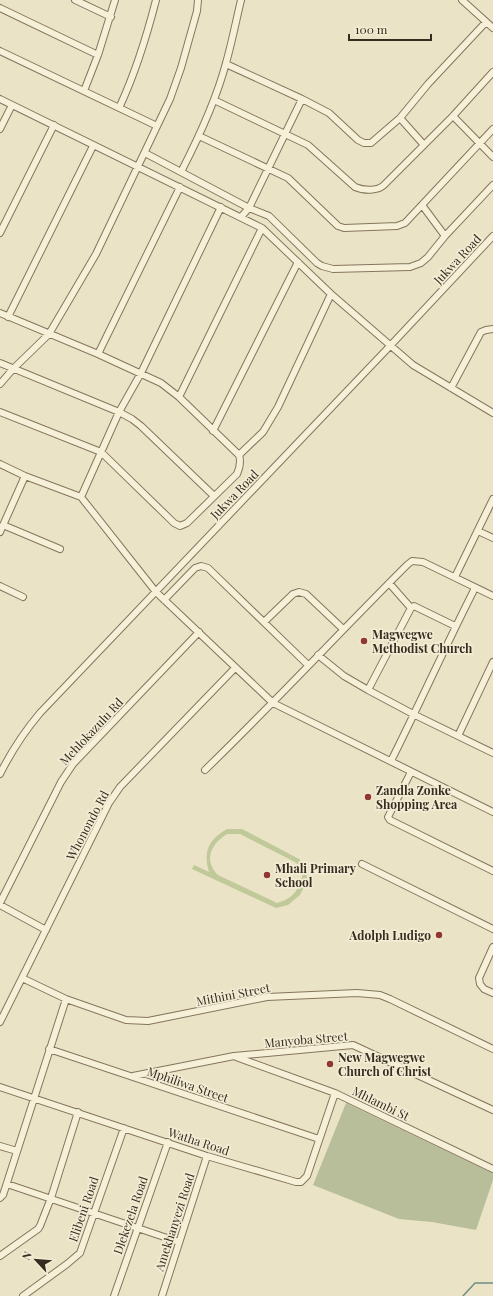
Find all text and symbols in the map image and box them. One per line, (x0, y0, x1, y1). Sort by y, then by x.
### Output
scale bar (349, 16, 431, 42)
text: 100 m (355, 21, 388, 37)
street label: Jukwa Road (429, 231, 484, 288)
street label: Jukwa Road (206, 466, 262, 523)
place label: Magwegwe Methodist Church (372, 626, 473, 656)
marker: Magwegwe Methodist Church (359, 636, 369, 646)
street label: Mehlokazulu Rd (56, 694, 126, 768)
place label: Zandla Zonke Shopping Area (376, 782, 458, 812)
street label: Whonondo Rd (61, 787, 112, 863)
marker: Zandla Zonke Shopping Area (363, 792, 373, 802)
place label: Mhali Primary School (275, 860, 357, 890)
marker: Mhali Primary School (262, 870, 272, 880)
place label: Adolph Ludigo (348, 927, 431, 943)
marker: Adolph Ludigo (434, 930, 444, 940)
street label: Mithini Street (195, 979, 272, 1009)
street label: Manyoba Street (264, 1027, 349, 1051)
place label: New Magwegwe Church of Christ (338, 1049, 432, 1079)
marker: New Magwegwe Church of Christ (325, 1059, 335, 1069)
street label: Mphiliwa Street (145, 1063, 232, 1106)
street label: Mhlambi St (350, 1082, 413, 1124)
street label: Watha Road (165, 1123, 232, 1158)
street label: Amekhanyezi Road (150, 1171, 197, 1274)
street label: Elibeni Road (64, 1174, 102, 1244)
street label: Dlekezela Road (109, 1174, 151, 1256)
north arrow (16, 1240, 56, 1280)
text: N (18, 1248, 35, 1262)

